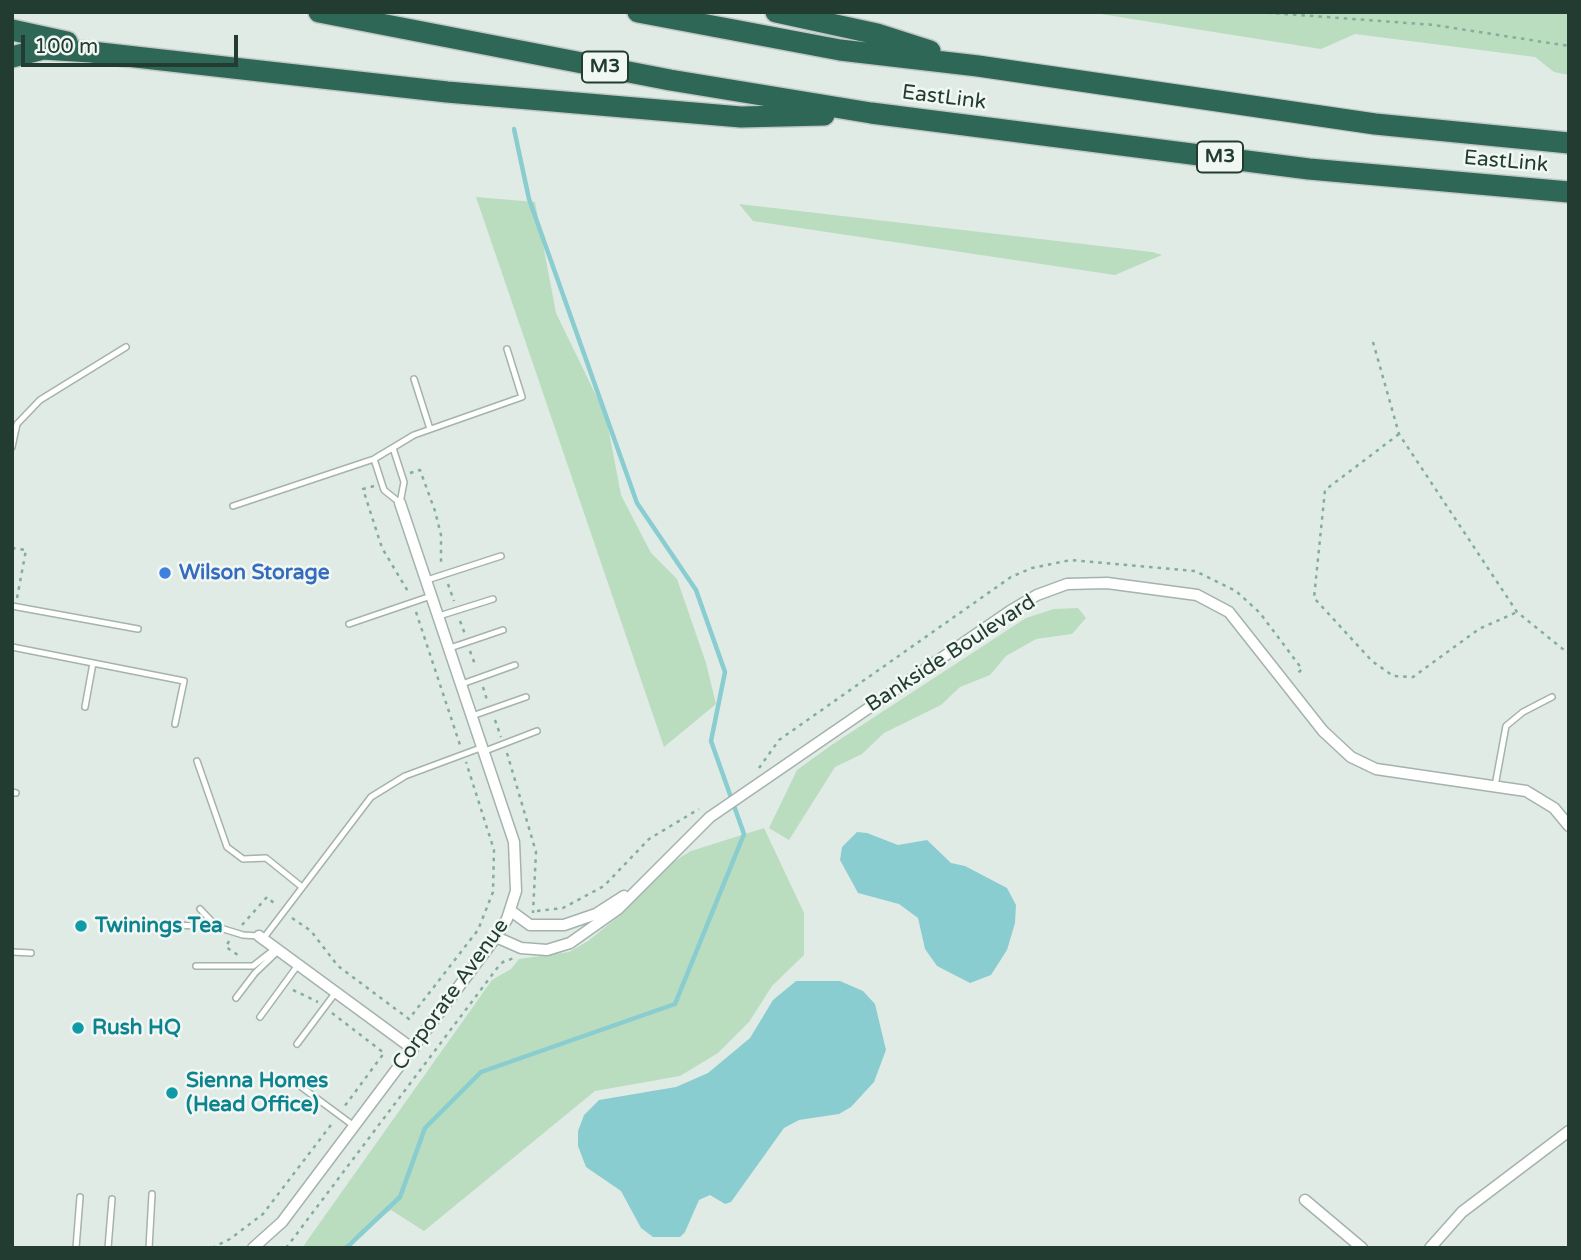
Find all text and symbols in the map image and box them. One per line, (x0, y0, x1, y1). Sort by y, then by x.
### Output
scale bar (24, 21, 242, 65)
text: 100 m (34, 34, 98, 59)
road number: M3 (582, 52, 628, 82)
street label: EastLink (900, 80, 988, 116)
road number: M3 (1197, 141, 1243, 172)
street label: EastLink (1463, 146, 1549, 178)
place label: Wilson Storage (179, 560, 330, 586)
marker: Wilson Storage (157, 565, 173, 581)
street label: Bankside Boulevard (861, 590, 1041, 718)
place label: Twinings Tea (95, 913, 223, 939)
street label: Corporate Avenue (388, 914, 514, 1076)
marker: Twinings Tea (73, 918, 89, 934)
place label: Rush HQ (92, 1015, 181, 1041)
marker: Rush HQ (70, 1020, 86, 1036)
place label: Sienna Homes (Head Office) (186, 1068, 328, 1118)
marker: Sienna Homes (Head Office) (164, 1085, 180, 1101)

